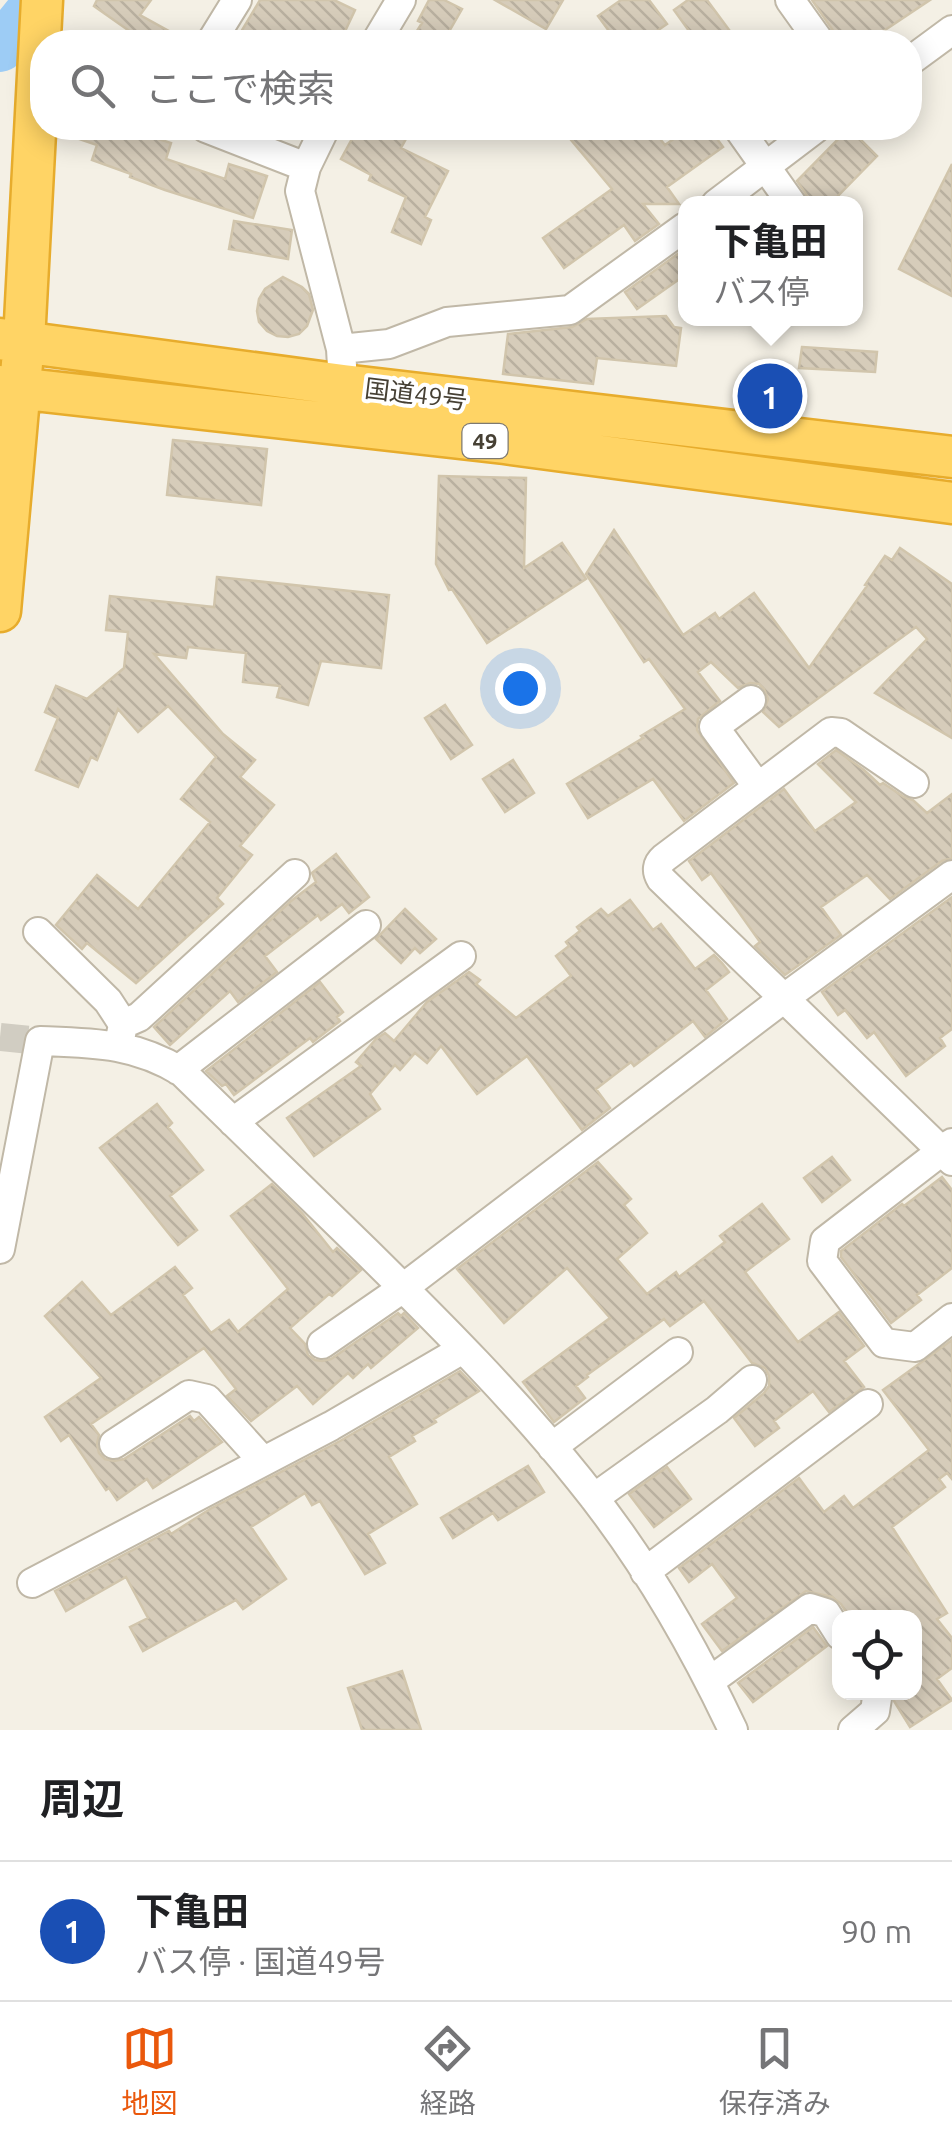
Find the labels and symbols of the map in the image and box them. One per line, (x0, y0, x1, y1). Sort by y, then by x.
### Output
pin: 1 (738, 358, 802, 434)
street label: 国道49号 (363, 374, 469, 414)
road number: 49 (462, 424, 508, 458)
your location (495, 663, 546, 714)

